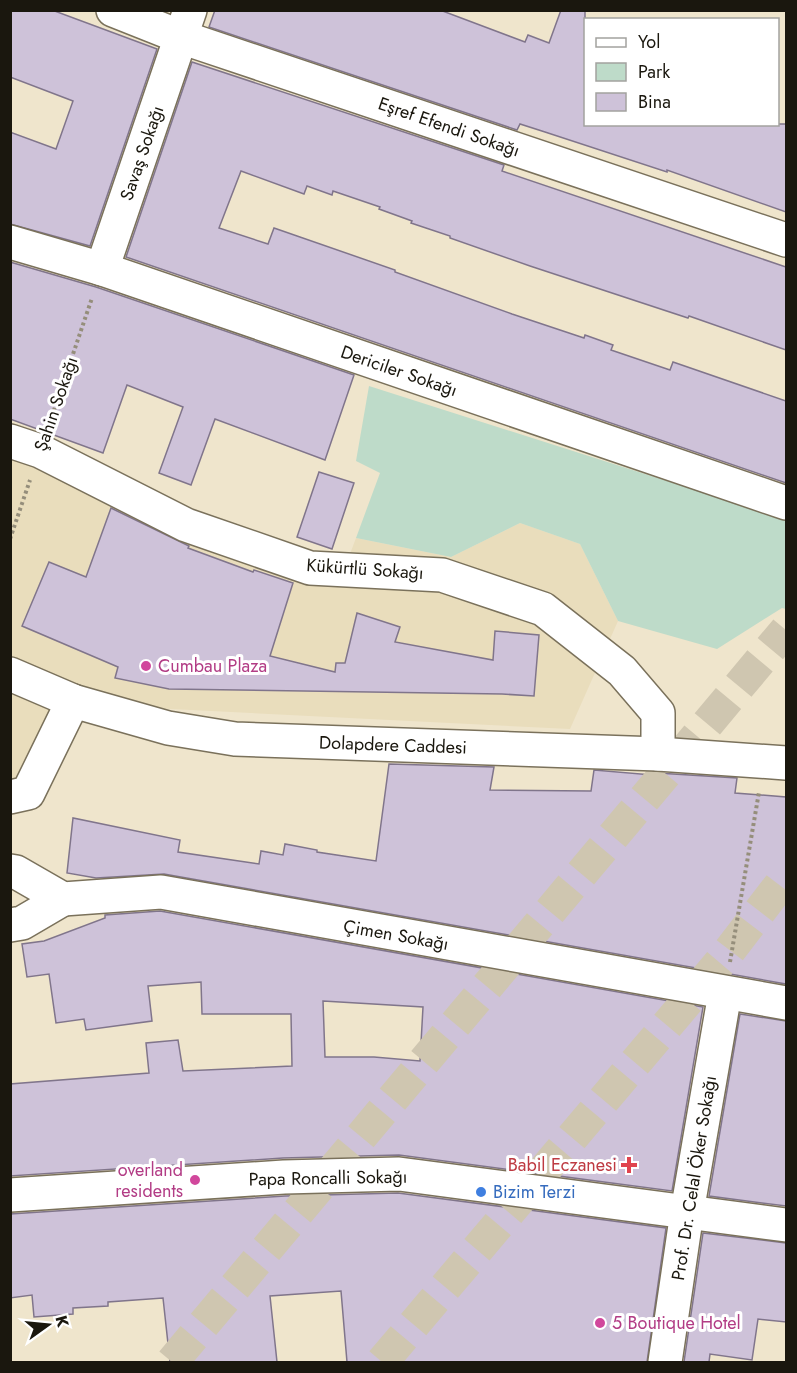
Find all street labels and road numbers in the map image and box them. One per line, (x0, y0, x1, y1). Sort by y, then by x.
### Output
street label: Eşref Efendi Sokağı (375, 91, 523, 163)
street label: Savaş Sokağı (114, 102, 170, 204)
street label: Dericiler Sokağı (337, 339, 461, 403)
street label: Şahin Sokağı (28, 353, 84, 455)
street label: Kükürtlü Sokağı (305, 552, 425, 586)
street label: Dolapdere Caddesi (319, 729, 467, 761)
street label: Çimen Sokağı (341, 913, 451, 957)
street label: Prof. Dr. Celal Öker Sokağı (665, 1074, 723, 1282)
street label: Papa Roncalli Sokağı (249, 1164, 407, 1192)

